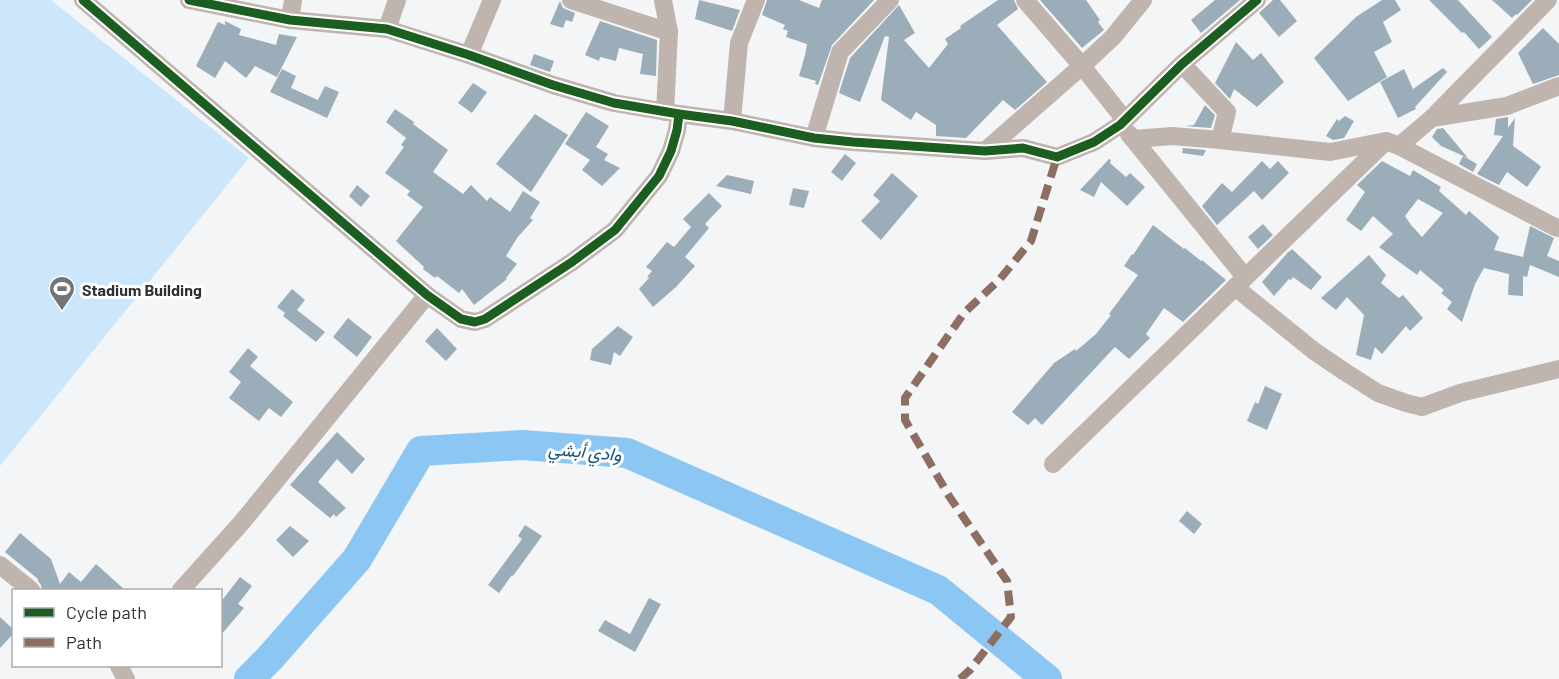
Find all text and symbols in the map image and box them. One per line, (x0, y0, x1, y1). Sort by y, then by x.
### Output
sports icon: Stadium Building (47, 274, 77, 312)
place label: Stadium Building (82, 280, 202, 299)
water label: وادي أبشي (547, 437, 622, 470)
legend (12, 589, 222, 667)
text: Cycle path (66, 601, 147, 623)
text: Path (66, 631, 102, 653)

